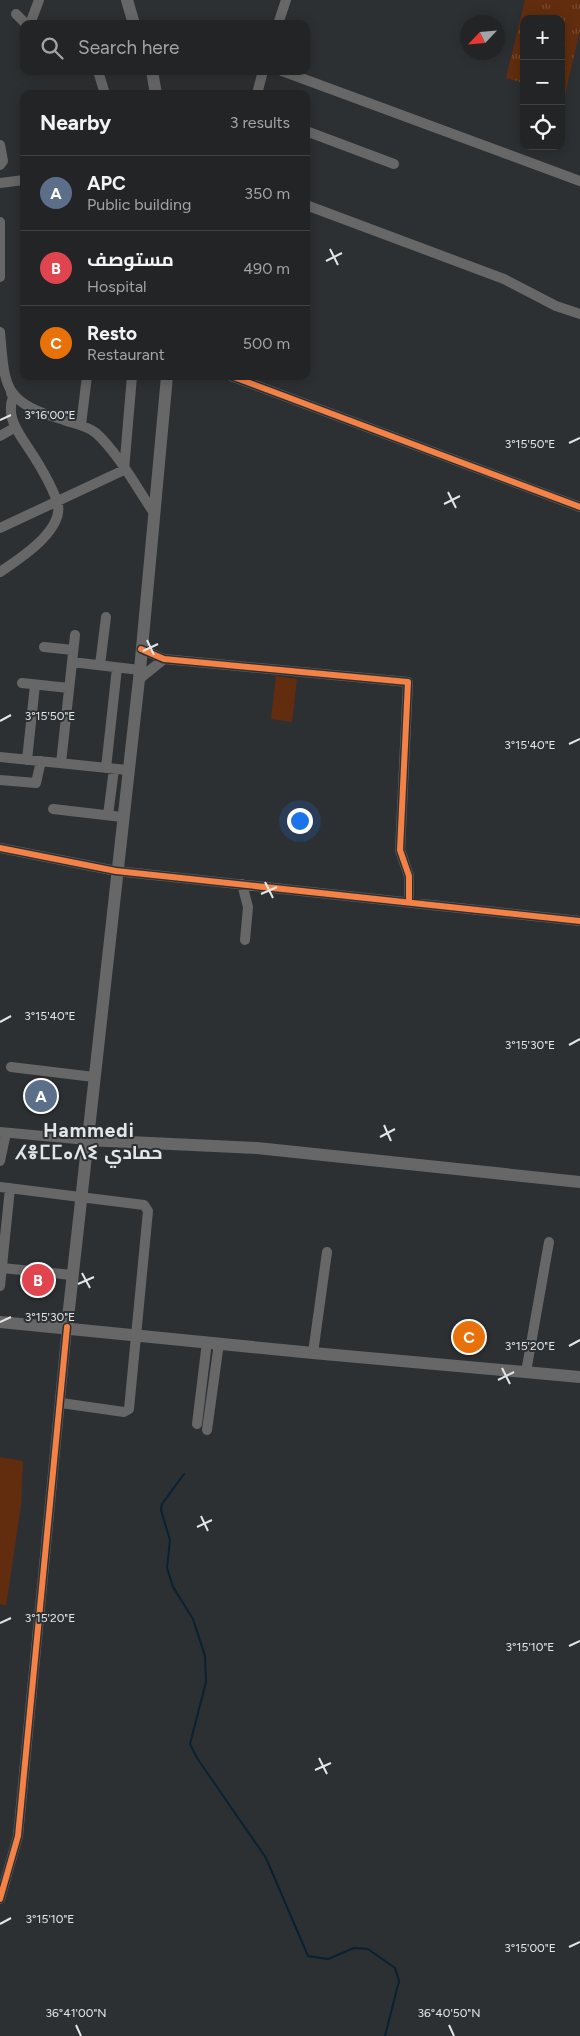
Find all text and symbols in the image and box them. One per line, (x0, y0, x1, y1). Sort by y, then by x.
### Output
north arrow (460, 15, 505, 60)
map controls (520, 15, 565, 150)
button: + (520, 15, 565, 60)
search box (20, 20, 310, 75)
icon: search (38, 34, 66, 62)
text: Search here (78, 36, 180, 59)
button: − (520, 60, 565, 105)
button: locate (520, 105, 565, 150)
text: Nearby (40, 110, 111, 135)
text: 3 results (230, 113, 290, 132)
text: APC (87, 172, 126, 195)
text: A (50, 184, 62, 203)
text: 350 m (244, 184, 290, 203)
text: Public building (87, 195, 191, 214)
text: مستوصف (87, 248, 174, 271)
text: B (51, 259, 61, 278)
text: 490 m (243, 259, 290, 278)
text: Hospital (87, 277, 147, 296)
text: Resto (87, 322, 137, 345)
text: C (50, 334, 62, 353)
text: 500 m (243, 334, 290, 353)
text: Restaurant (87, 345, 165, 364)
text: 3°16'00"E (24, 408, 76, 422)
text: 3°15'50"E (505, 437, 555, 451)
text: 3°15'50"E (25, 709, 75, 723)
text: 3°15'40"E (504, 738, 556, 752)
your location (287, 808, 313, 834)
text: 3°15'40"E (24, 1009, 76, 1023)
text: 3°15'30"E (505, 1038, 555, 1052)
pin: A (25, 1077, 57, 1115)
district label: Hammedi ⵃⴻⵎⵎⴰⴷⵉ حمادي (15, 1119, 162, 1168)
pin: B (22, 1261, 54, 1299)
text: 3°15'30"E (25, 1310, 75, 1324)
pin: C (453, 1318, 485, 1356)
text: 3°15'20"E (505, 1339, 555, 1353)
text: 3°15'20"E (25, 1611, 75, 1625)
text: 3°15'10"E (506, 1640, 554, 1654)
text: 3°15'10"E (26, 1912, 74, 1926)
text: 3°15'00"E (504, 1941, 556, 1955)
text: 36°41'00"N (45, 2006, 107, 2020)
text: 36°40'50"N (417, 2006, 481, 2020)

